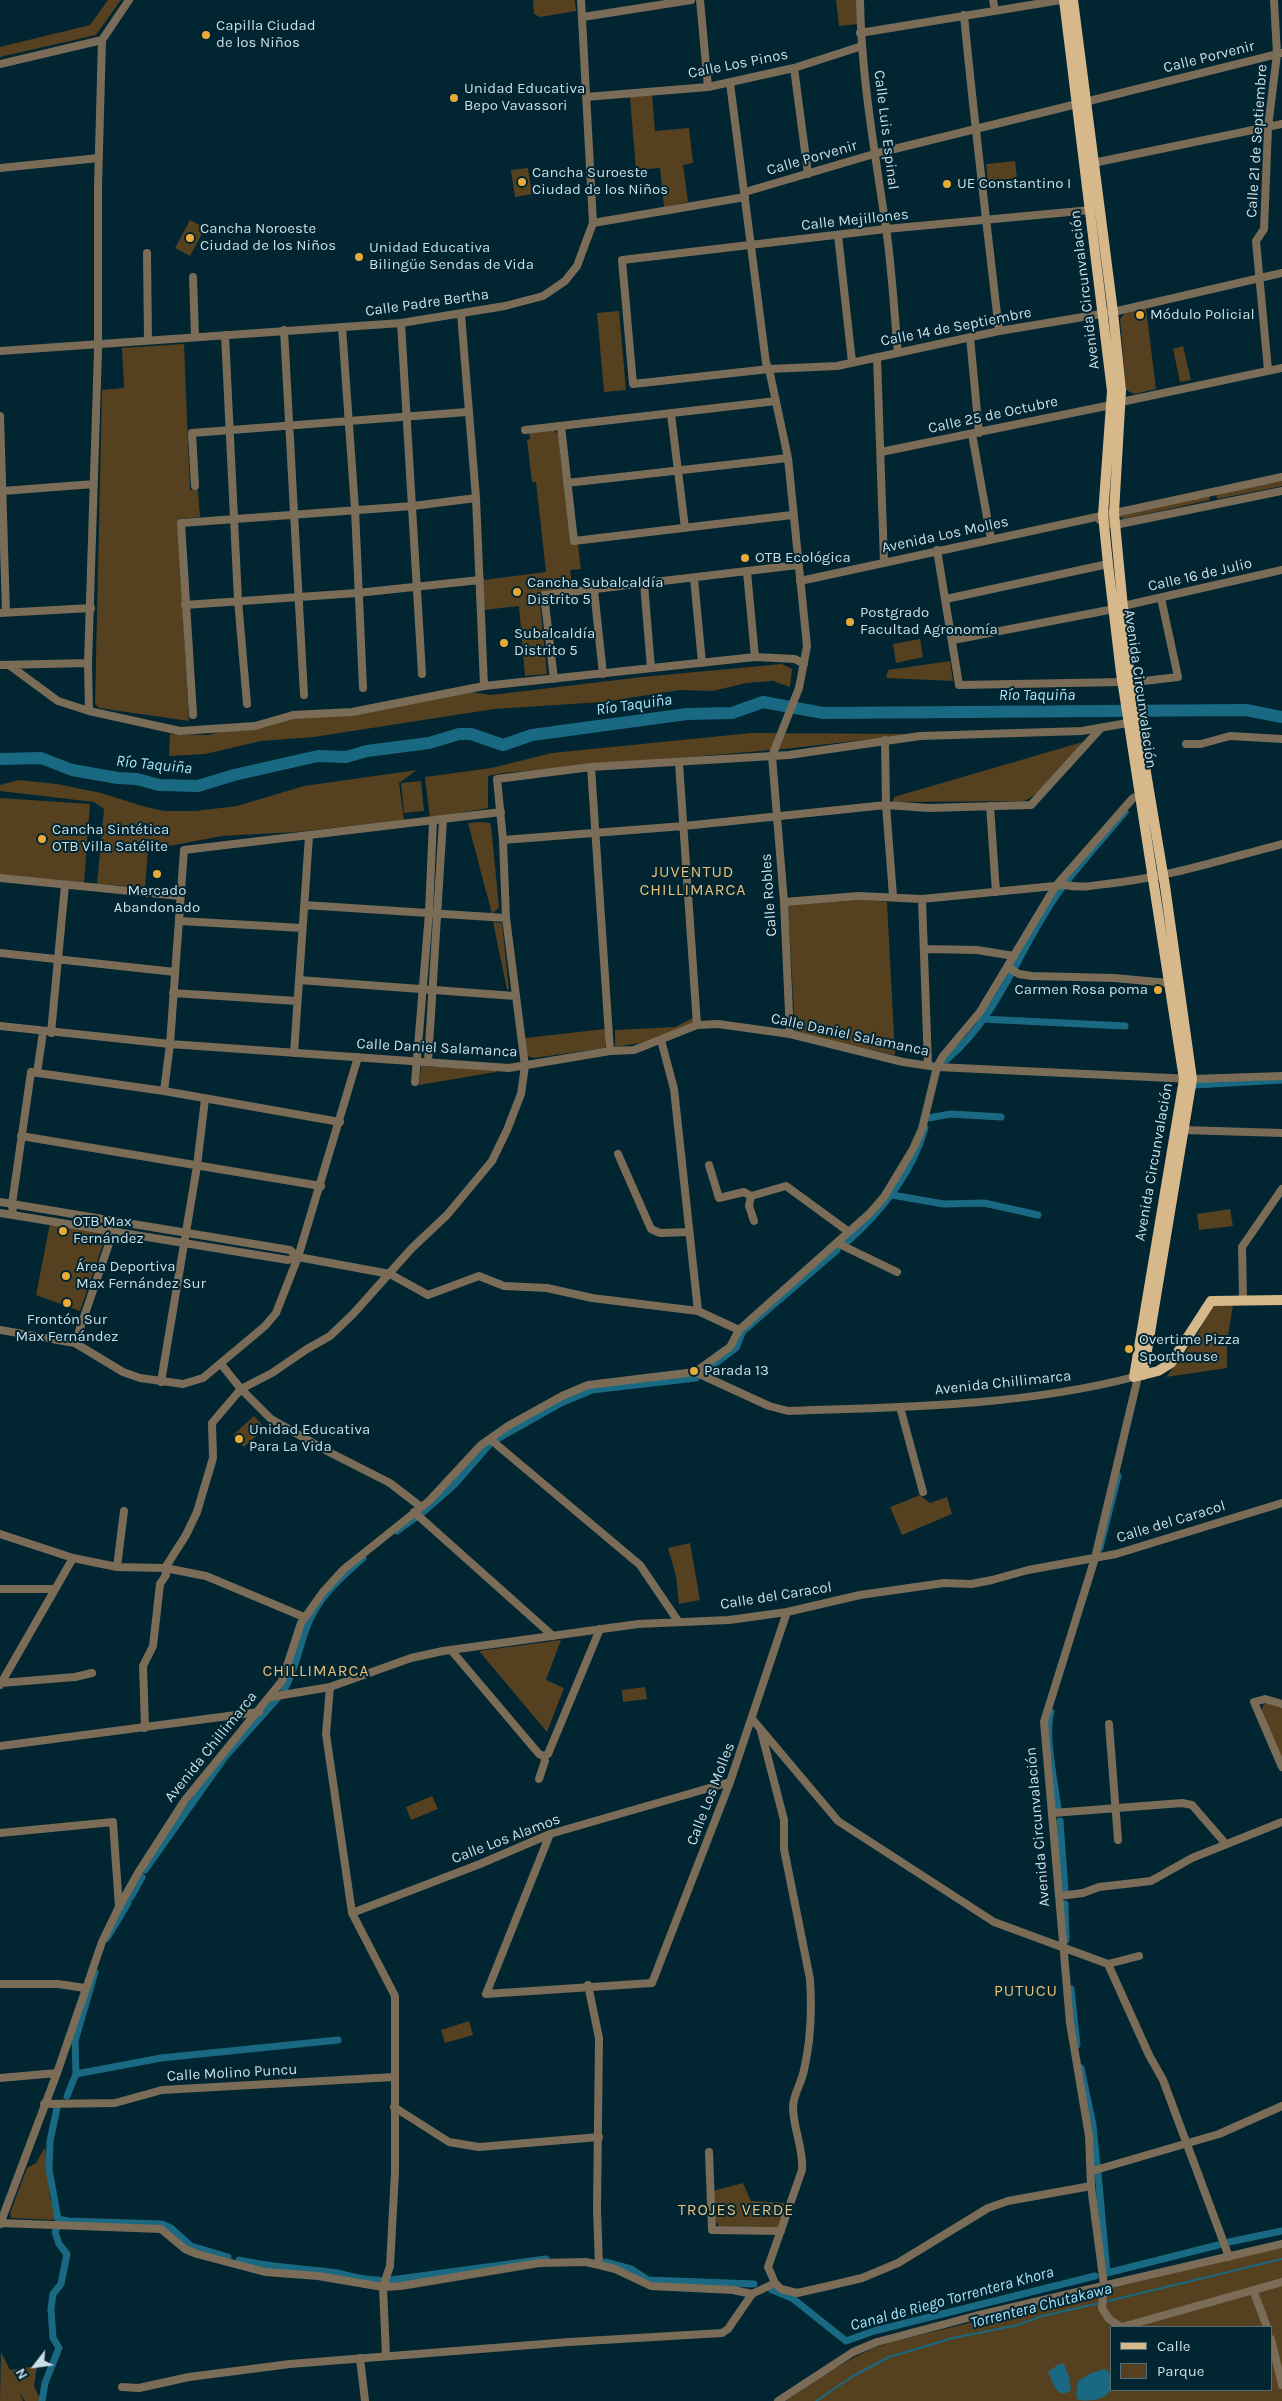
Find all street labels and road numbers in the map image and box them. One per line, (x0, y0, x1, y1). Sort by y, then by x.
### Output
street label: Calle Porvenir (1162, 37, 1256, 77)
street label: Calle Los Pinos (686, 45, 790, 83)
street label: Calle 21 de Septiembre (1243, 64, 1271, 218)
street label: Calle Luis Espinal (870, 69, 902, 191)
street label: Calle Porvenir (765, 137, 859, 179)
street label: Calle Mejillones (800, 205, 910, 235)
street label: Avenida Circunvalación (1066, 209, 1104, 371)
street label: Calle Padre Bertha (364, 285, 490, 321)
street label: Calle 14 de Septiembre (879, 304, 1033, 350)
street label: Calle 25 de Octubre (926, 392, 1060, 438)
street label: Avenida Los Molles (880, 513, 1010, 557)
street label: Calle 16 de Julio (1146, 554, 1254, 596)
street label: Avenida Circunvalación (1120, 608, 1160, 770)
street label: Calle Robles (757, 853, 781, 937)
street label: Calle Daniel Salamanca (769, 1009, 931, 1061)
street label: Calle Daniel Salamanca (356, 1035, 518, 1061)
street label: Avenida Circunvalación (1131, 1081, 1177, 1243)
street label: Avenida Chillimarca (934, 1367, 1072, 1399)
street label: Calle del Caracol (1114, 1497, 1228, 1547)
street label: Calle del Caracol (719, 1578, 833, 1614)
street label: Avenida Chillimarca (161, 1688, 261, 1806)
street label: Calle Los Molles (683, 1740, 739, 1848)
street label: Avenida Circunvalación (1022, 1746, 1054, 1908)
street label: Calle Los Alamos (449, 1810, 563, 1868)
street label: Calle Molino Puncu (166, 2061, 298, 2085)

